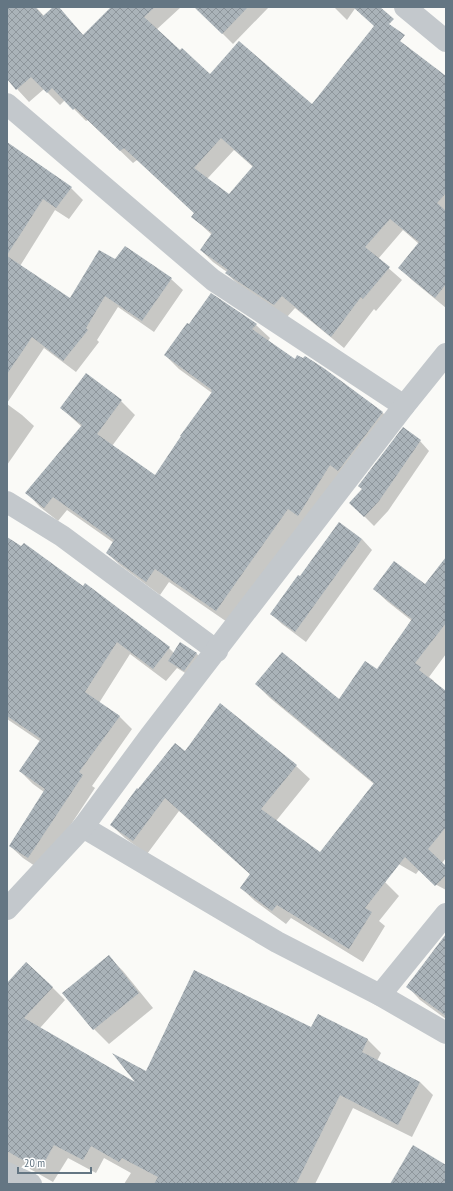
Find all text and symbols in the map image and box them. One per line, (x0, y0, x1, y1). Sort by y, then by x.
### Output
scale bar (18, 1149, 91, 1175)
text: 20 m (24, 1155, 45, 1170)

